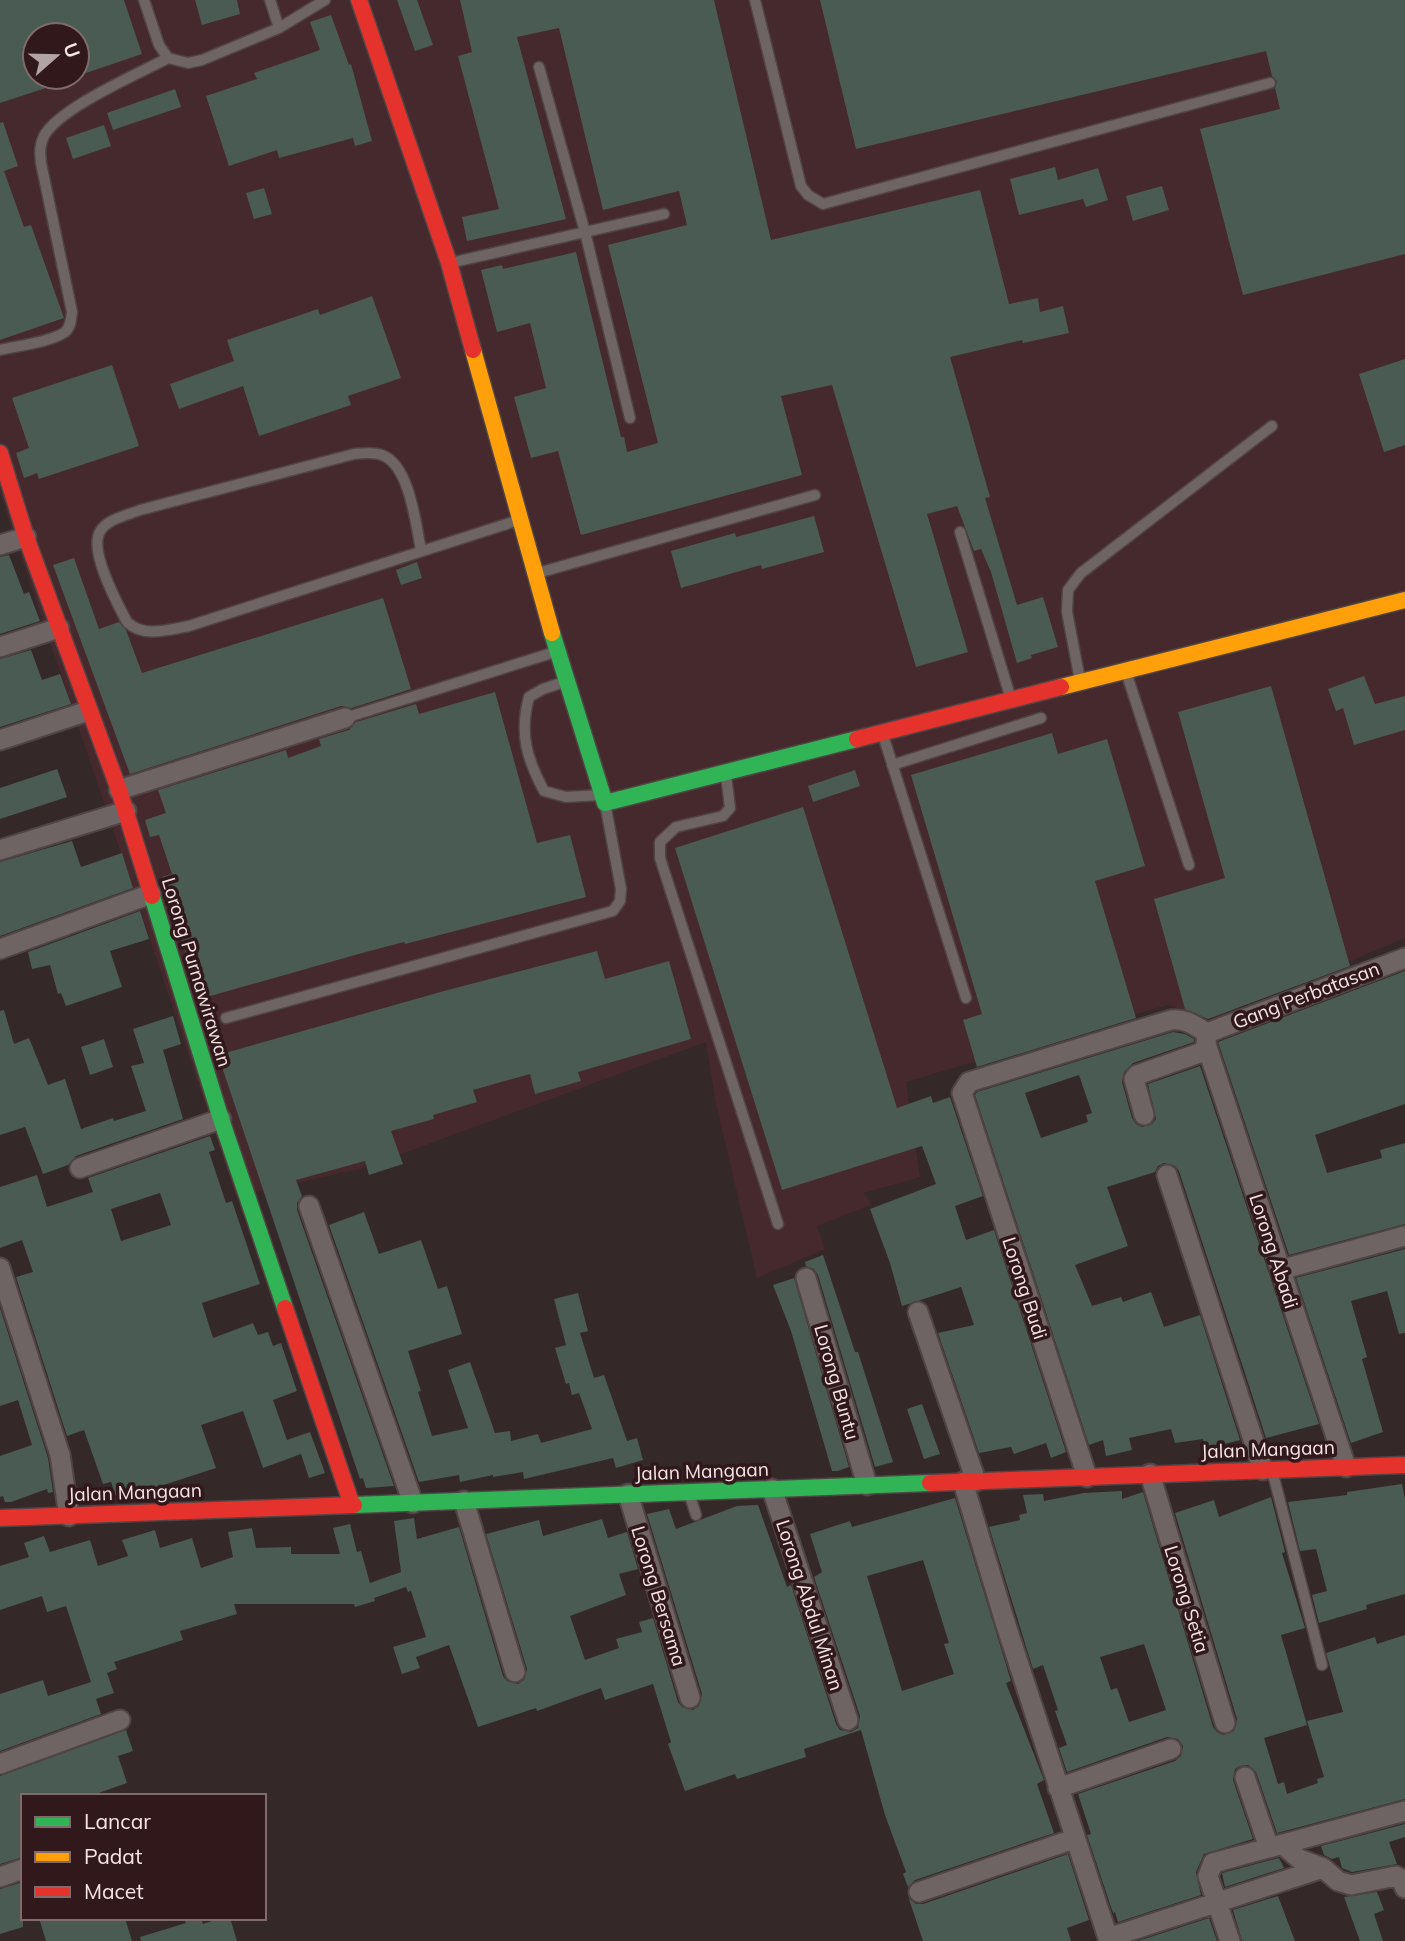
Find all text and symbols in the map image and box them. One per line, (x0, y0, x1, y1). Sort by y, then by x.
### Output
north arrow (21, 21, 91, 91)
text: U (58, 39, 86, 61)
street label: Lorong Purnawirawan (157, 874, 237, 1070)
street label: Gang Perbatasan (1229, 956, 1383, 1034)
street label: Lorong Abadi (1244, 1191, 1304, 1311)
street label: Lorong Budi (997, 1234, 1053, 1342)
street label: Lorong Buntu (809, 1322, 865, 1442)
street label: Jalan Mangaan (1201, 1435, 1335, 1463)
street label: Jalan Mangaan (635, 1457, 769, 1485)
street label: Jalan Mangaan (68, 1478, 202, 1506)
street label: Lorong Abdul Minan (771, 1517, 849, 1693)
street label: Lorong Bersama (626, 1523, 692, 1669)
street label: Lorong Setia (1159, 1542, 1215, 1656)
legend (21, 1794, 266, 1920)
text: Lancar (84, 1808, 151, 1834)
text: Padat (84, 1843, 142, 1869)
text: Macet (84, 1878, 144, 1904)

